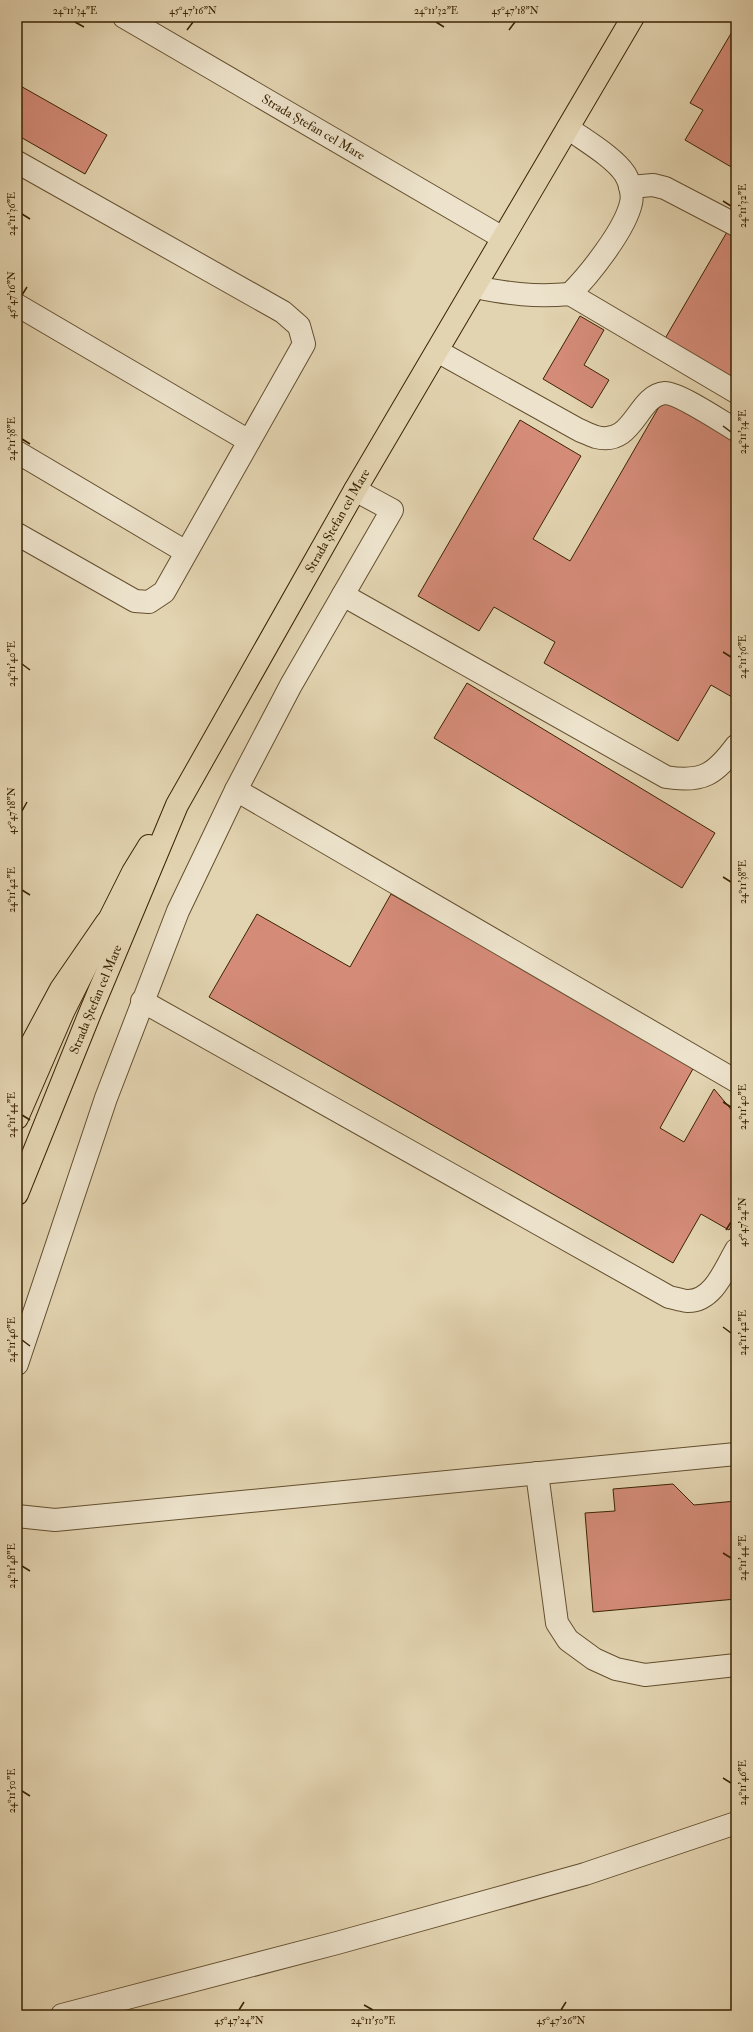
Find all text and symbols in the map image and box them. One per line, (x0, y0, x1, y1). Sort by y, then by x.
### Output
text: 24°11'34"E (53, 5, 97, 17)
text: 45°47'16"N (169, 5, 217, 17)
text: 24°11'32"E (414, 5, 458, 17)
text: 45°47'18"N (491, 5, 539, 17)
street label: Strada Ștefan cel Mare (259, 91, 368, 164)
text: 24°11'32"E (737, 184, 749, 228)
text: 24°11'36"E (6, 192, 18, 236)
text: 45°47'16"N (6, 271, 18, 319)
text: 24°11'34"E (737, 410, 749, 454)
text: 24°11'38"E (6, 417, 18, 461)
street label: Strada Ștefan cel Mare (302, 466, 374, 576)
text: 24°11'36"E (737, 635, 749, 679)
text: 24°11'40"E (6, 641, 18, 687)
text: 45°47'18"N (6, 787, 18, 835)
text: 24°11'38"E (737, 860, 749, 904)
text: 24°11'42"E (6, 867, 18, 913)
street label: Strada Ștefan cel Mare (66, 942, 126, 1056)
text: 24°11'40"E (737, 1084, 749, 1130)
text: 24°11'44"E (6, 1092, 18, 1138)
text: 45°47'24"N (737, 1197, 749, 1247)
text: 24°11'42"E (737, 1310, 749, 1356)
text: 24°11'46"E (6, 1317, 18, 1363)
text: 24°11'44"E (737, 1535, 749, 1581)
text: 24°11'48"E (6, 1543, 18, 1589)
text: 24°11'46"E (737, 1760, 749, 1806)
text: 24°11'50"E (6, 1769, 18, 1813)
text: 45°47'24"N (214, 2015, 264, 2027)
text: 24°11'50"E (351, 2015, 395, 2027)
text: 45°47'26"N (536, 2015, 586, 2027)

